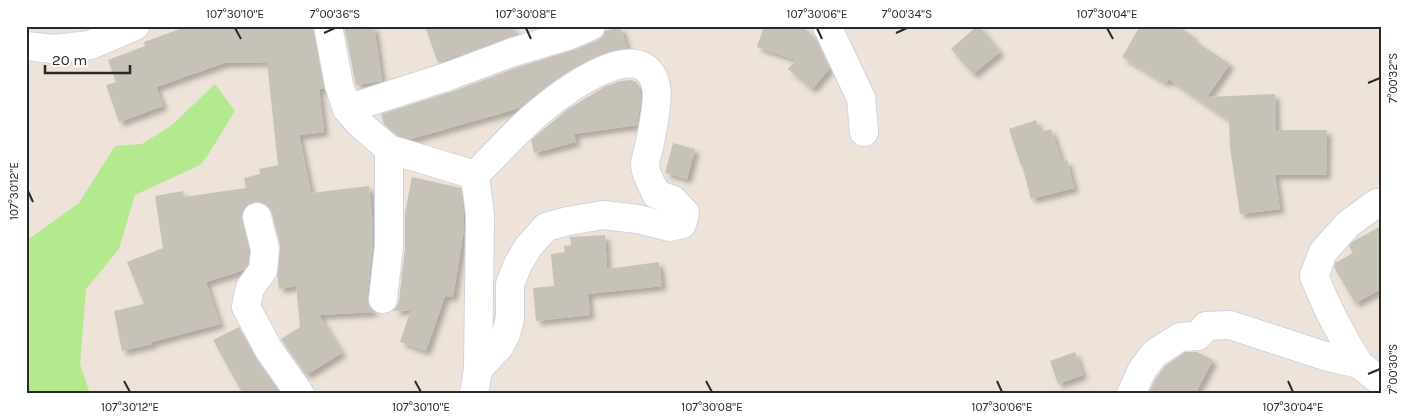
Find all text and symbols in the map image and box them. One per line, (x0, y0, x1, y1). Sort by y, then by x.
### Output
text: 107°30'10"E (206, 7, 264, 21)
text: 7°00'36"S (310, 7, 360, 21)
text: 107°30'08"E (495, 7, 557, 21)
text: 107°30'06"E (786, 7, 848, 21)
text: 7°00'34"S (882, 7, 932, 21)
text: 107°30'04"E (1077, 7, 1137, 21)
scale bar (45, 42, 130, 74)
text: 20 m (52, 51, 87, 69)
text: 7°00'32"S (1386, 53, 1400, 103)
text: 107°30'12"E (7, 162, 21, 220)
text: 7°00'30"S (1386, 344, 1400, 394)
text: 107°30'12"E (101, 400, 159, 414)
text: 107°30'10"E (392, 400, 450, 414)
text: 107°30'08"E (681, 400, 743, 414)
text: 107°30'06"E (971, 400, 1033, 414)
text: 107°30'04"E (1263, 400, 1323, 414)

